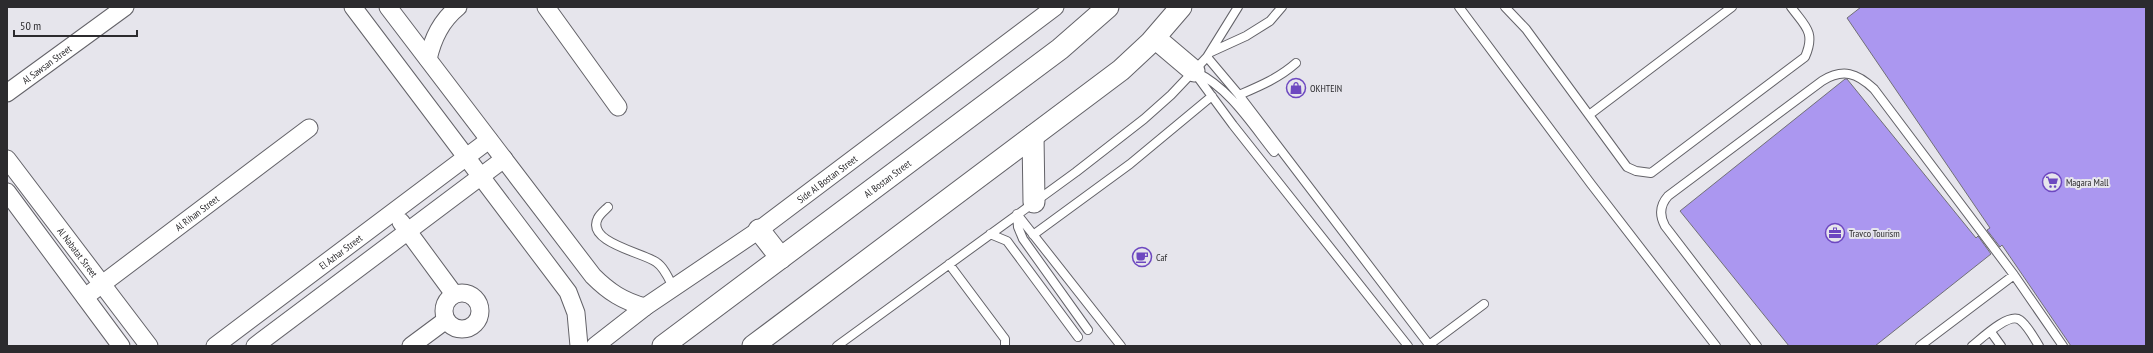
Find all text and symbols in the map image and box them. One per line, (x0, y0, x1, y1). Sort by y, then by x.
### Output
scale bar (14, 12, 137, 38)
text: 50 m (20, 18, 41, 33)
street label: Al Sawsan Street (19, 42, 74, 86)
shop icon: OKHTEIN (1285, 77, 1307, 99)
place label: OKHTEIN (1310, 82, 1342, 95)
street label: Side Al Bostan Street (794, 152, 860, 206)
street label: Al Bostan Street (861, 156, 914, 200)
supermarket icon: Magara Mall (2041, 171, 2063, 193)
place label: Magara Mall (2066, 176, 2109, 189)
street label: Al Rihan Street (172, 192, 222, 233)
office icon: Travco Tourism (1824, 222, 1846, 244)
street label: Al Nabatat Street (55, 225, 101, 280)
place label: Travco Tourism (1849, 227, 1900, 240)
street label: El Azhar Street (316, 231, 365, 272)
cafe icon: Caf (1131, 246, 1153, 268)
place label: Caf (1156, 251, 1167, 264)

